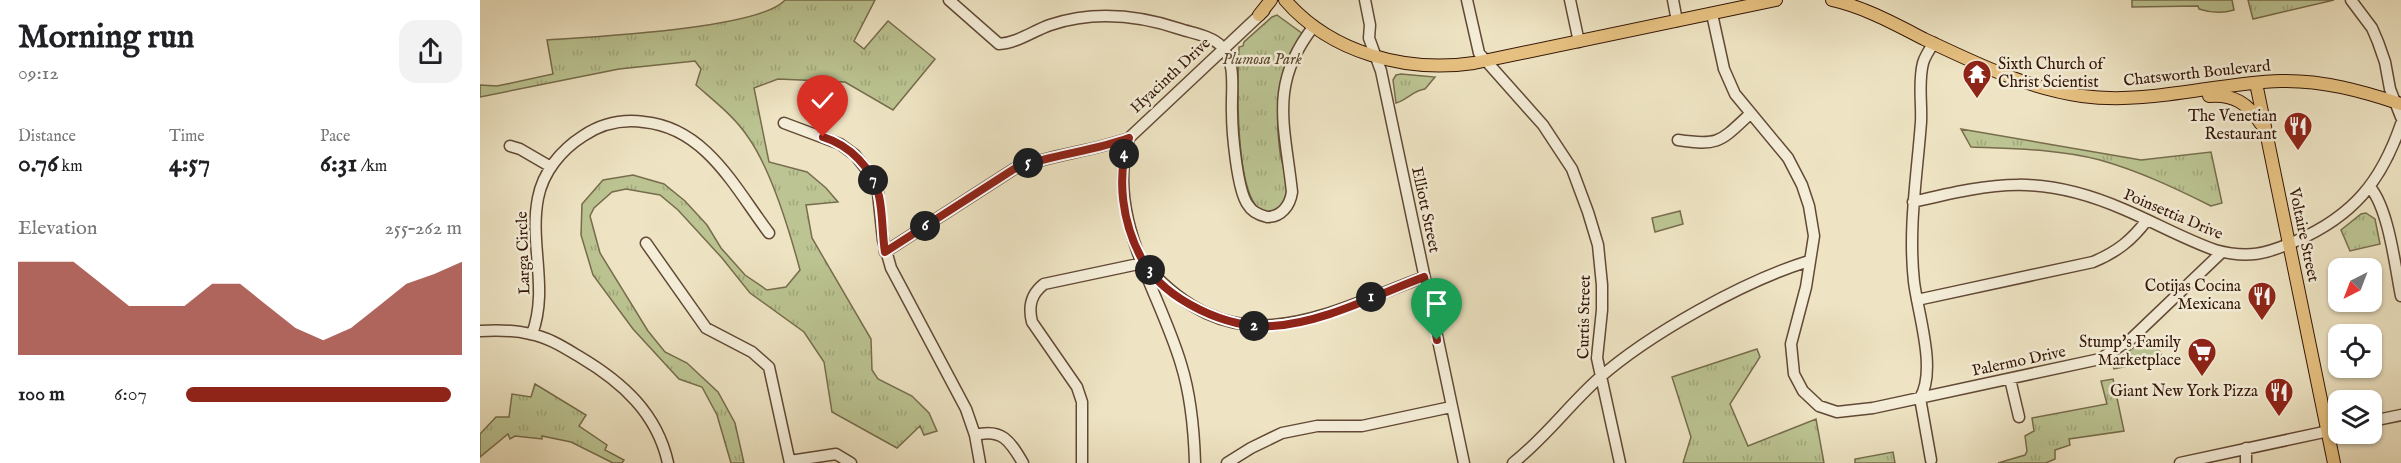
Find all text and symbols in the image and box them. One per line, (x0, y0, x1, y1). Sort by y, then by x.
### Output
text: Morning run (18, 17, 194, 59)
button: share (399, 20, 462, 83)
street label: Hyacinth Drive (1127, 34, 1215, 118)
park label: Plumosa Park (1222, 50, 1302, 70)
place label: Sixth Church of Christ Scientist (1998, 55, 2106, 93)
street label: Chatsworth Boulevard (2122, 56, 2272, 92)
temple icon: Sixth Church of Christ Scientist (1961, 58, 1993, 100)
text: 09:12 (18, 61, 59, 86)
pin (797, 75, 848, 137)
icon: check (806, 84, 839, 117)
place label: The Venetian Restaurant (2188, 107, 2278, 145)
restaurant icon: The Venetian Restaurant (2282, 110, 2314, 152)
text: Distance (18, 127, 76, 147)
text: Time (169, 127, 205, 147)
text: Pace (320, 127, 350, 147)
pin: 4 (1109, 139, 1139, 169)
text: 4 (1120, 144, 1128, 164)
text: 0.76 (18, 147, 58, 180)
text: 4:57 (169, 147, 210, 180)
text: 6:31 (320, 147, 357, 180)
pin: 5 (1013, 148, 1043, 178)
text: 5 (1025, 153, 1031, 173)
text: km (58, 157, 83, 177)
text: /km (357, 157, 387, 177)
pin: 7 (858, 165, 888, 195)
street label: Elliott Street (1406, 165, 1444, 255)
text: 7 (869, 170, 877, 190)
street label: Poinsettia Drive (2120, 185, 2226, 245)
street label: Voltaire Street (2283, 185, 2323, 284)
street label: Larga Circle (513, 211, 535, 295)
pin: 6 (910, 211, 940, 241)
text: Elevation (18, 216, 97, 241)
text: 255–262 m (384, 216, 462, 241)
text: 6 (922, 216, 928, 236)
pin: 3 (1135, 255, 1165, 285)
north arrow (2328, 258, 2382, 312)
map controls (2328, 258, 2382, 444)
text: 3 (1147, 260, 1153, 280)
street label: Curtis Street (1574, 274, 1596, 359)
place label: Cotijas Cocina Mexicana (2145, 277, 2241, 315)
pin (1411, 278, 1462, 340)
restaurant icon: Cotijas Cocina Mexicana (2246, 280, 2278, 322)
pin: 1 (1356, 282, 1386, 312)
text: 1 (1368, 287, 1374, 307)
icon: arrive (1420, 287, 1453, 320)
pin: 2 (1239, 311, 1269, 341)
text: 2 (1250, 316, 1258, 336)
button: locate (2328, 324, 2382, 378)
place label: Stump's Family Marketplace (2079, 333, 2181, 371)
supermarket icon: Stump's Family Marketplace (2186, 336, 2218, 378)
street label: Palermo Drive (1970, 342, 2068, 382)
restaurant icon: Giant New York Pizza (2263, 376, 2295, 418)
text: 100 m (18, 382, 65, 407)
text: 6:07 (114, 382, 147, 407)
place label: Giant New York Pizza (2110, 382, 2258, 402)
button: layers (2328, 390, 2382, 444)

